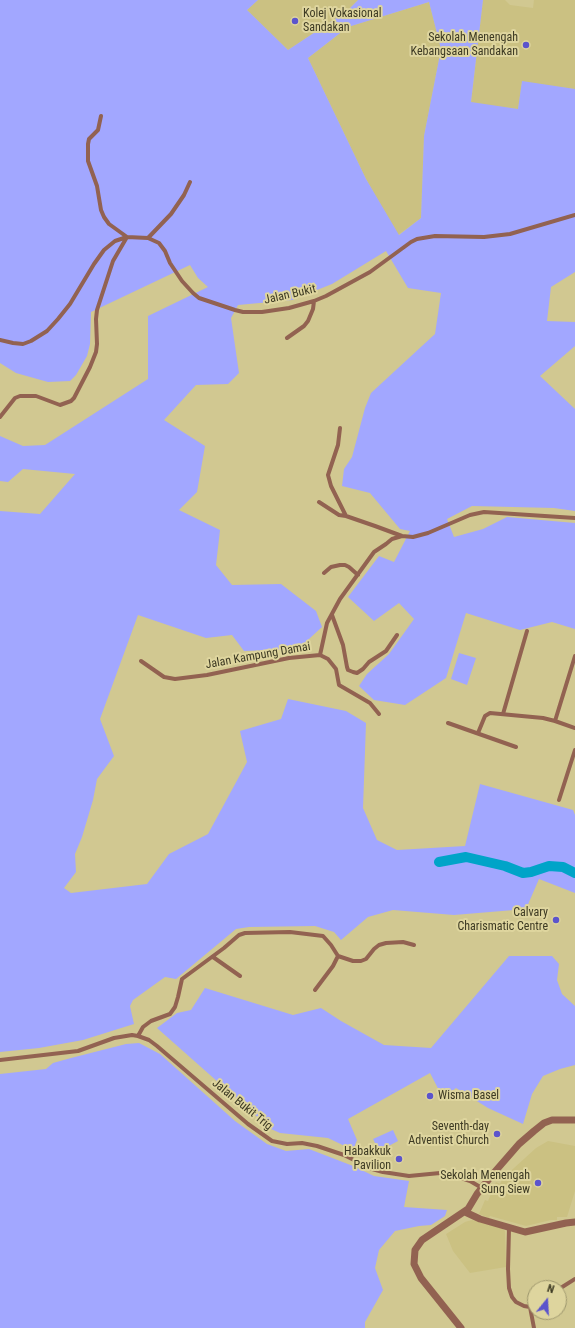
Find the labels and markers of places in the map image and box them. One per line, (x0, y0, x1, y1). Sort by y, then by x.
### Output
place label: Kolej Vokasional Sandakan (303, 7, 381, 35)
marker: Kolej Vokasional Sandakan (290, 16, 300, 26)
place label: Sekolah Menengah Kebangsaan Sandakan (411, 31, 518, 59)
marker: Sekolah Menengah Kebangsaan Sandakan (521, 40, 531, 50)
place label: Calvary Charismatic Centre (457, 906, 548, 934)
marker: Calvary Charismatic Centre (551, 915, 561, 925)
place label: Wisma Basel (438, 1089, 499, 1103)
marker: Wisma Basel (425, 1091, 435, 1101)
place label: Seventh-day Adventist Church (408, 1120, 489, 1148)
marker: Seventh-day Adventist Church (492, 1129, 502, 1139)
place label: Habakkuk Pavilion (344, 1145, 391, 1173)
marker: Habakkuk Pavilion (394, 1154, 404, 1164)
place label: Sekolah Menengah Sung Siew (440, 1169, 530, 1197)
marker: Sekolah Menengah Sung Siew (533, 1178, 543, 1188)

